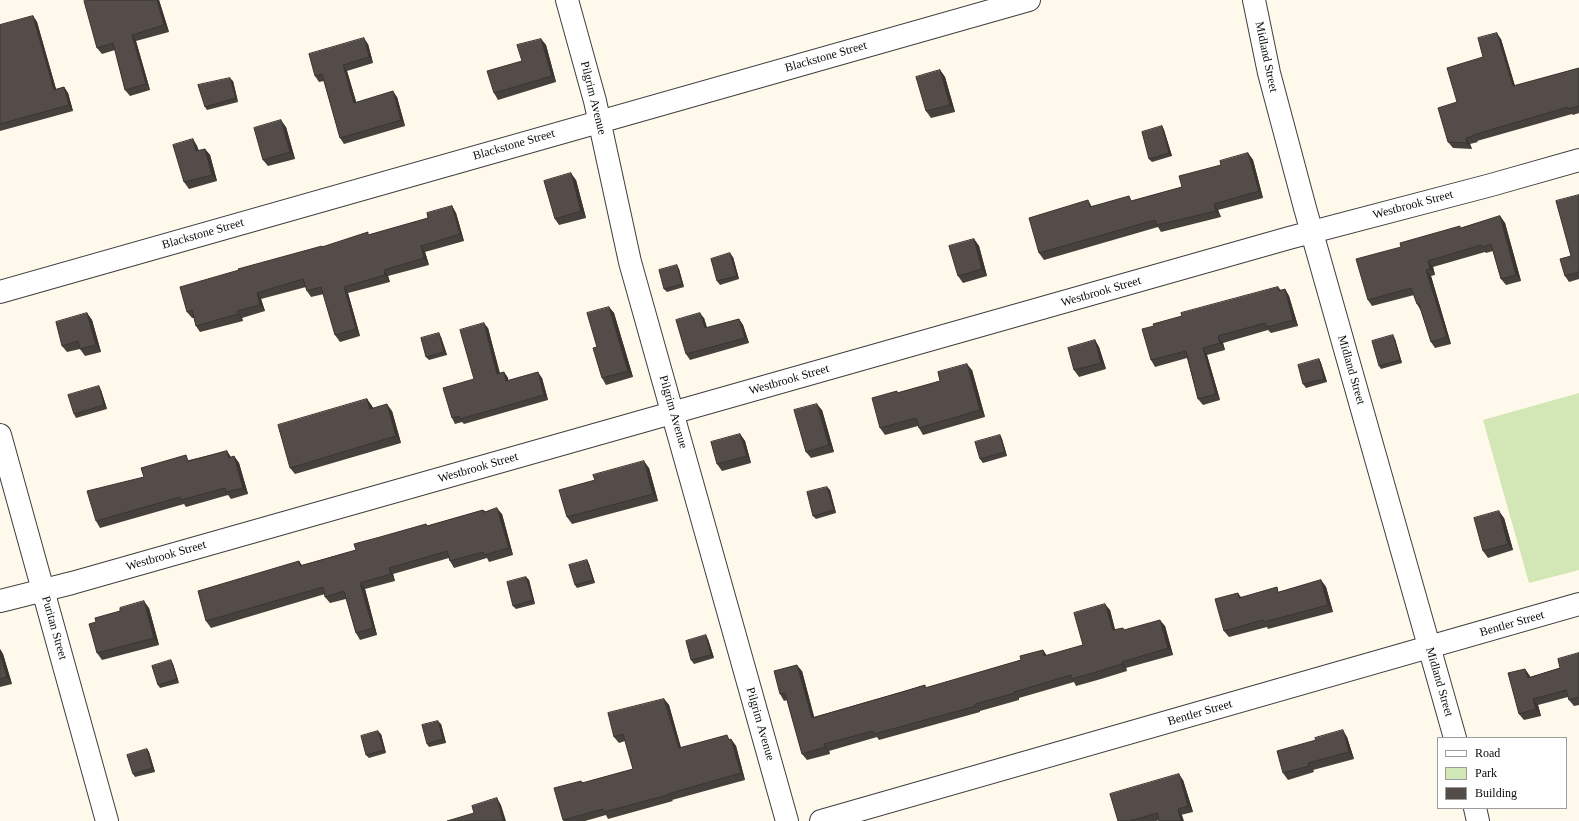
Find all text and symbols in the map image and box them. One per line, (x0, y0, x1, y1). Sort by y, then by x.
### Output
street label: Midland Street (1252, 20, 1280, 94)
street label: Blackstone Street (783, 38, 869, 76)
street label: Pilgrim Avenue (577, 60, 609, 136)
street label: Blackstone Street (471, 126, 557, 164)
street label: Westbrook Street (1371, 187, 1455, 223)
street label: Blackstone Street (160, 215, 246, 253)
street label: Westbrook Street (1059, 274, 1143, 310)
street label: Midland Street (1334, 334, 1368, 406)
street label: Westbrook Street (747, 362, 831, 398)
street label: Pilgrim Avenue (656, 374, 690, 450)
street label: Westbrook Street (436, 450, 520, 486)
street label: Westbrook Street (124, 538, 208, 574)
street label: Puritan Street (38, 594, 70, 662)
street label: Bentler Street (1478, 608, 1546, 640)
street label: Midland Street (1422, 646, 1456, 718)
street label: Pilgrim Avenue (743, 686, 777, 762)
street label: Bentler Street (1166, 697, 1234, 729)
legend (1437, 737, 1567, 809)
text: Road (1475, 746, 1500, 760)
text: Park (1475, 766, 1497, 780)
text: Building (1475, 786, 1517, 800)

